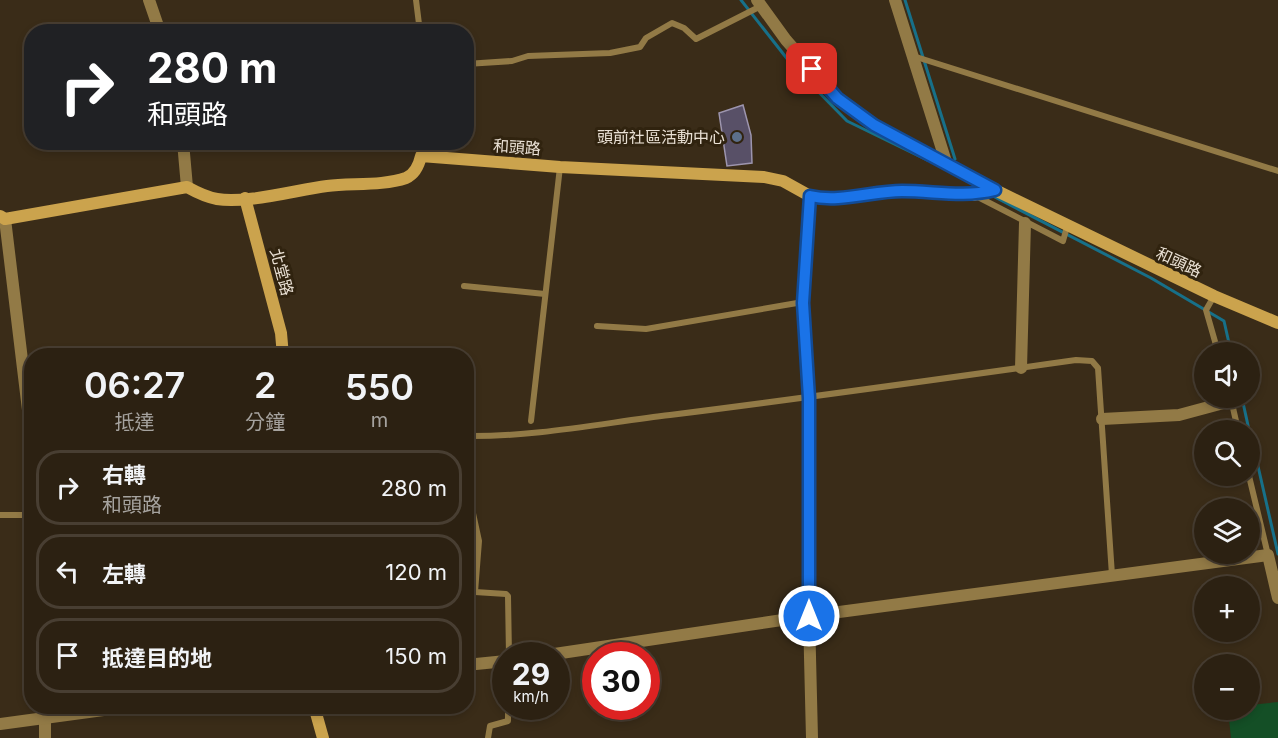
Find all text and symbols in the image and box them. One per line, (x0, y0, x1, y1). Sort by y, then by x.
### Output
text: 280 m (147, 42, 277, 93)
pin (786, 43, 837, 94)
icon: right (48, 48, 126, 126)
icon: arrive (795, 52, 828, 85)
text: 和頭路 (147, 98, 228, 131)
place label: 頭前社區活動中心 (597, 127, 725, 147)
marker: 頭前社區活動中心 (730, 130, 744, 144)
street label: 和頭路 (492, 135, 542, 159)
street label: 和頭路 (1153, 243, 1205, 281)
street label: 北堂路 (266, 246, 298, 298)
map controls (1194, 342, 1260, 720)
button: sound (1194, 342, 1260, 408)
text: 06:27 (84, 363, 185, 407)
text: 2 (254, 363, 276, 407)
text: 550 (345, 365, 414, 409)
text: m (371, 408, 388, 432)
text: 抵達 (115, 410, 155, 434)
text: 分鐘 (245, 410, 285, 434)
button: search (1194, 420, 1260, 486)
text: 右轉 (102, 462, 146, 488)
icon: right (51, 471, 84, 504)
text: 280 m (381, 475, 447, 501)
text: 和頭路 (102, 493, 162, 517)
button: layers (1194, 498, 1260, 564)
icon: left (51, 555, 84, 588)
text: 120 m (385, 559, 447, 585)
text: 左轉 (102, 561, 146, 587)
button: + (1194, 576, 1260, 642)
position arrow (777, 584, 841, 648)
icon: arrive (51, 639, 84, 672)
speed limit sign: 30 (582, 642, 660, 720)
text: 150 m (385, 643, 447, 669)
text: 抵達目的地 (102, 645, 212, 671)
button: − (1194, 654, 1260, 720)
text: 29 (512, 656, 550, 692)
text: km/h (513, 687, 549, 706)

